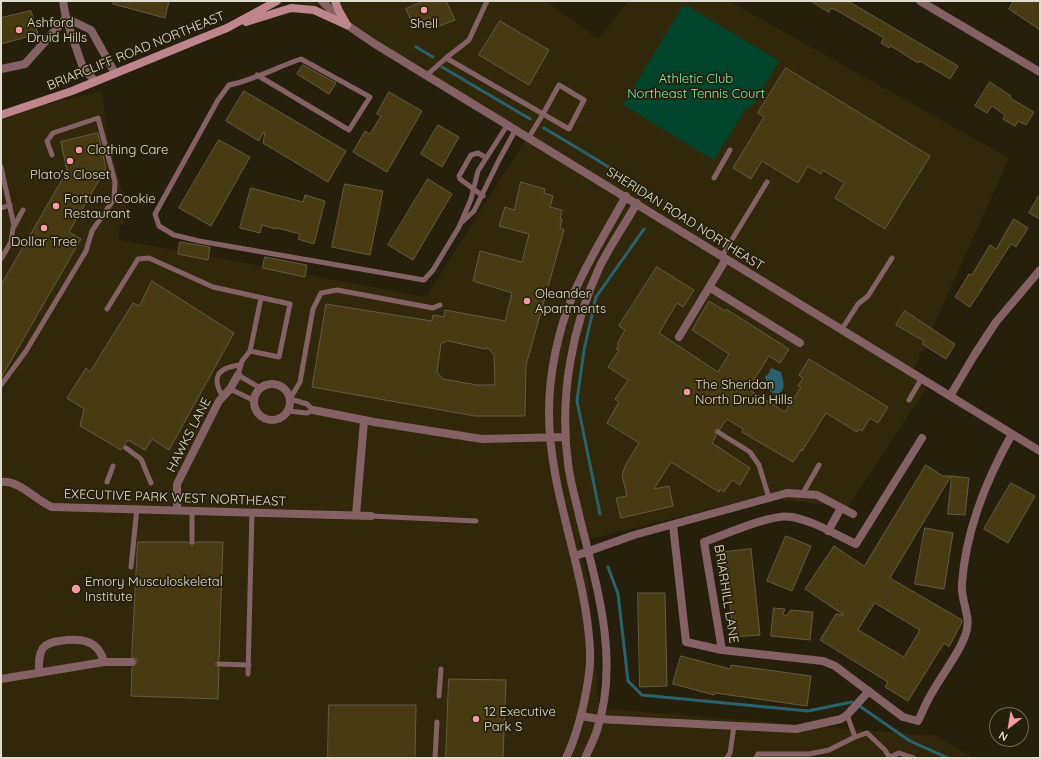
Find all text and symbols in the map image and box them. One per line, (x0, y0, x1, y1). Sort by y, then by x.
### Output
marker: Shell (419, 5, 429, 15)
street label: BRIARCLIFF ROAD NORTHEAST (45, 8, 227, 94)
place label: Ashford Druid Hills (27, 15, 87, 46)
place label: Shell (410, 16, 438, 32)
marker: Ashford Druid Hills (14, 25, 24, 35)
park label: Athletic Club Northeast Tennis Court (627, 71, 765, 102)
place label: Clothing Care (87, 142, 168, 158)
marker: Clothing Care (74, 145, 84, 155)
marker: Plato's Closet (65, 156, 75, 166)
street label: SHERIDAN ROAD NORTHEAST (603, 164, 767, 274)
place label: Plato's Closet (30, 167, 110, 183)
place label: Fortune Cookie Restaurant (64, 191, 156, 222)
marker: Fortune Cookie Restaurant (51, 201, 61, 211)
marker: Dollar Tree (39, 223, 49, 233)
place label: Dollar Tree (11, 234, 77, 250)
place label: Oleander Apartments (535, 286, 606, 317)
marker: Oleander Apartments (522, 296, 532, 306)
place label: The Sheridan North Druid Hills (695, 377, 793, 408)
marker: The Sheridan North Druid Hills (682, 387, 692, 397)
street label: HAWKS LANE (164, 395, 214, 475)
street label: EXECUTIVE PARK WEST NORTHEAST (64, 486, 286, 510)
street label: BRIARHILL LANE (710, 544, 742, 644)
place label: Emory Musculoskeletal Institute (85, 574, 223, 605)
marker: Emory Musculoskeletal Institute (70, 583, 82, 595)
place label: 12 Executive Park S (484, 704, 556, 735)
north arrow (989, 707, 1029, 747)
marker: 12 Executive Park S (471, 714, 481, 724)
text: N (996, 728, 1010, 745)

